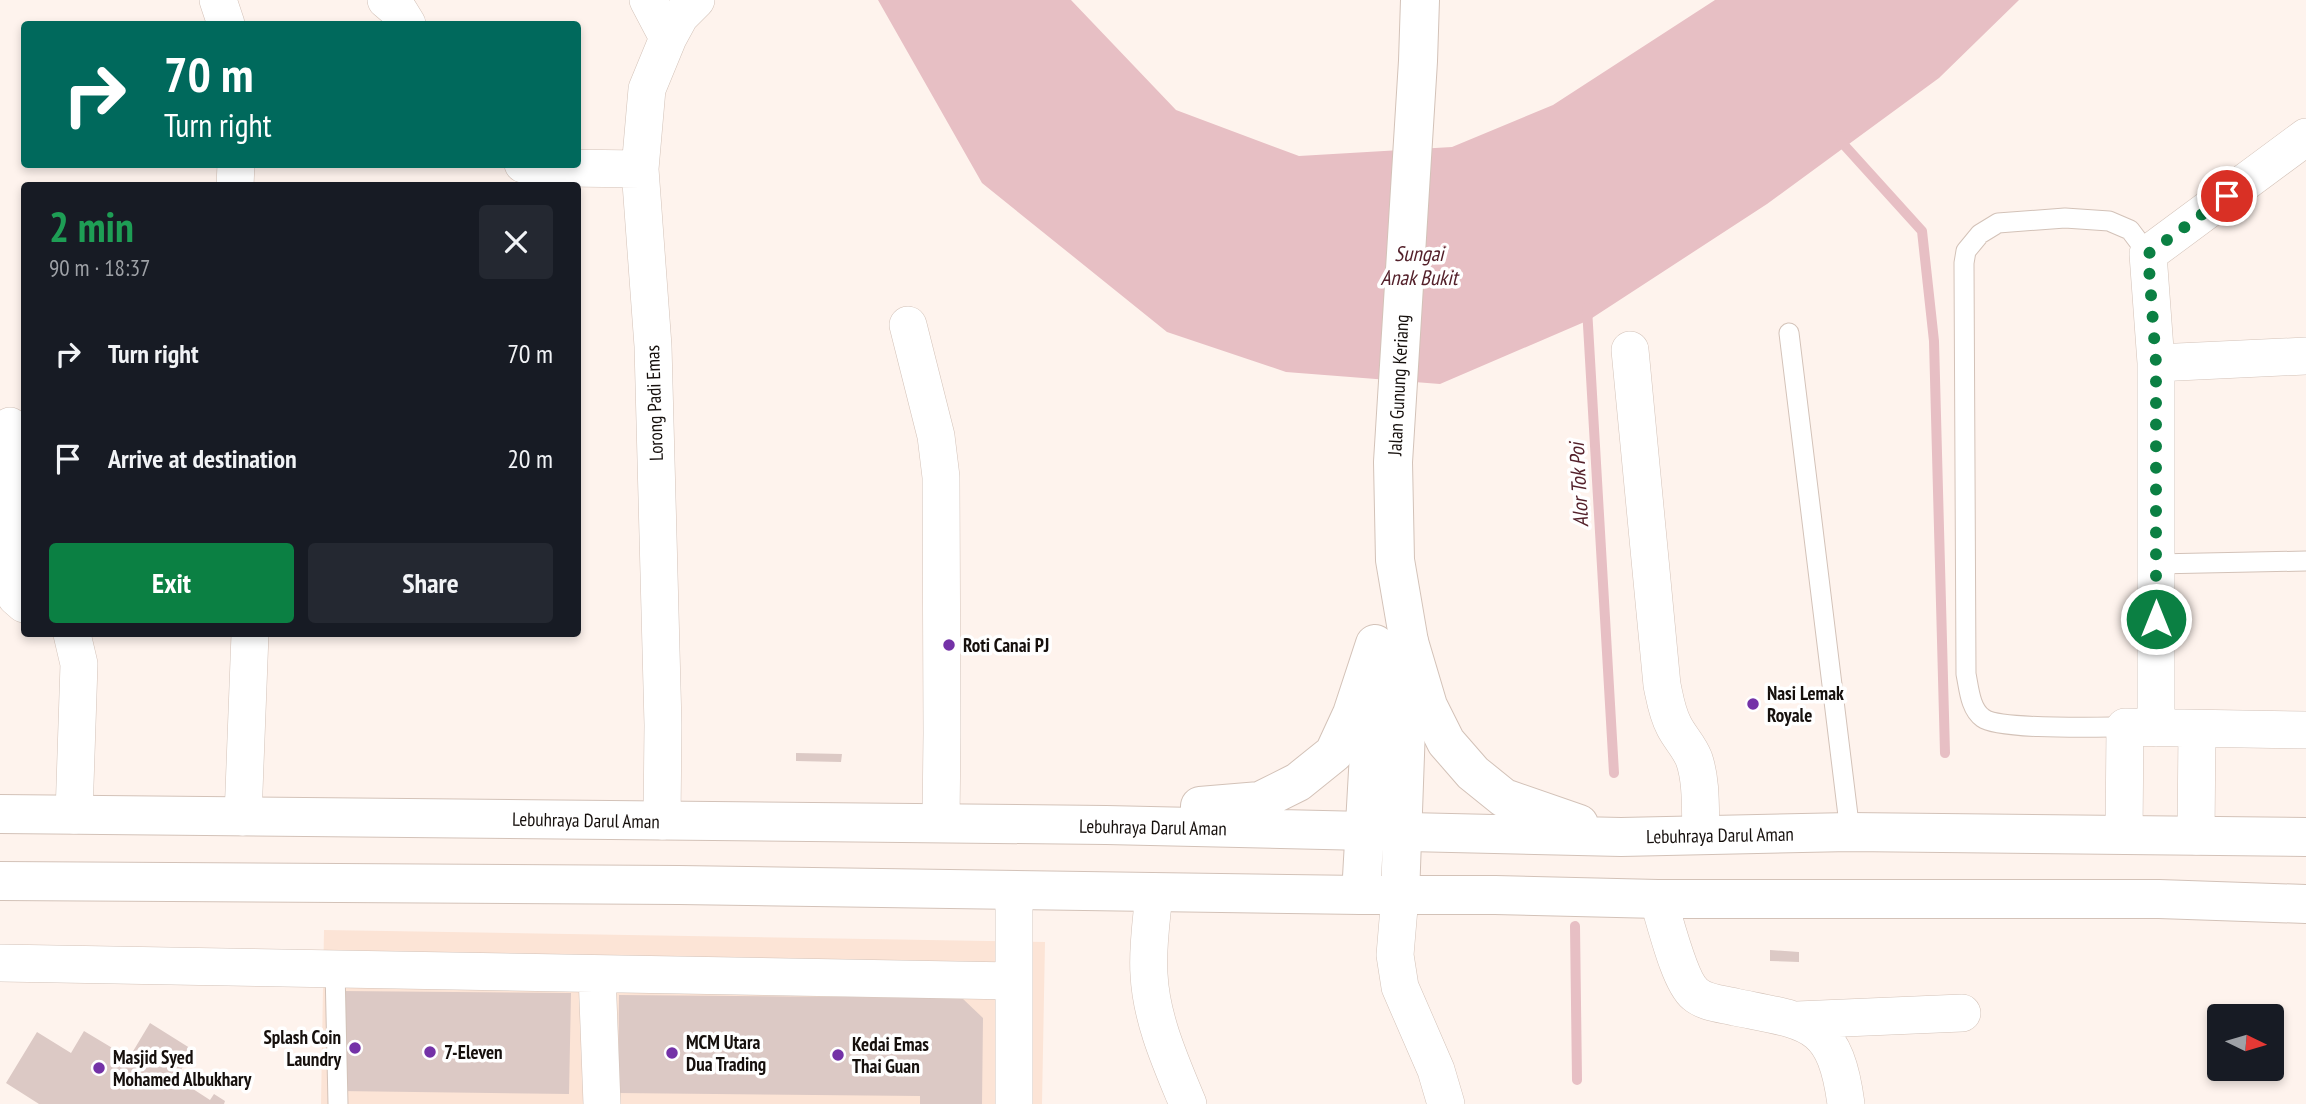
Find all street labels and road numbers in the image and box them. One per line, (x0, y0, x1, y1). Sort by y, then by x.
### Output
street label: Jalan Gunung Keriang (1382, 314, 1414, 457)
street label: Lorong Padi Emas (640, 345, 668, 461)
street label: Lebuhraya Darul Aman (512, 807, 660, 833)
street label: Lebuhraya Darul Aman (1079, 814, 1227, 840)
street label: Lebuhraya Darul Aman (1646, 822, 1794, 848)

